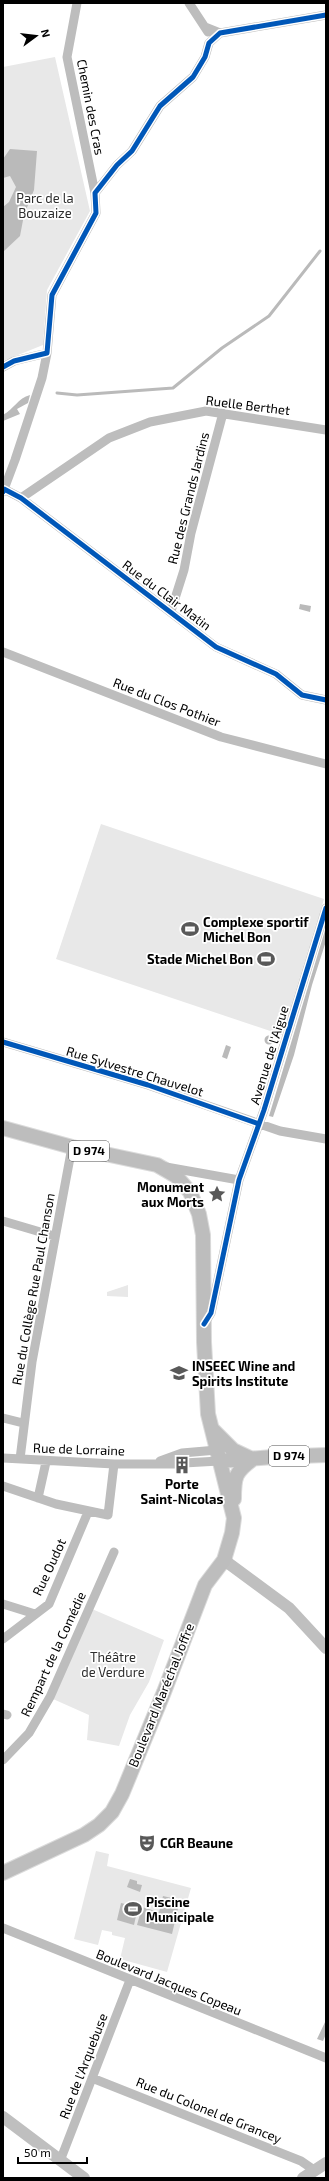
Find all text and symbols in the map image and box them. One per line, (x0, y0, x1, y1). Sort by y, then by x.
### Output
north arrow (16, 16, 56, 56)
text: N (39, 28, 53, 39)
street label: Chemin des Cras (74, 58, 108, 156)
park label: Parc de la Bouzaize (16, 190, 74, 221)
street label: Ruelle Berthet (205, 392, 291, 418)
street label: Rue des Grands Jardins (164, 430, 212, 566)
street label: Rue du Clair Matin (120, 556, 214, 634)
street label: Rue du Clos Pothier (111, 674, 223, 730)
place label: Complexe sportif Michel Bon (203, 914, 309, 945)
sports icon: Complexe sportif Michel Bon (180, 919, 200, 939)
sports icon: Stade Michel Bon (256, 949, 276, 969)
place label: Stade Michel Bon (147, 951, 253, 967)
street label: Avenue de l'Aigue (246, 1004, 292, 1106)
street label: Rue Sylvestre Chauvelot (64, 1042, 206, 1100)
road number: D 974 (69, 1141, 109, 1161)
place label: Monument aux Morts (137, 1179, 205, 1210)
place icon: Monument aux Morts (207, 1184, 227, 1204)
street label: Rue du Collège Rue Paul Chanson (8, 1192, 58, 1386)
place label: INSEEC Wine and Spirits Institute (192, 1358, 295, 1389)
school or university icon: INSEEC Wine and Spirits Institute (169, 1363, 189, 1383)
street label: Rue de Lorraine (33, 1439, 125, 1459)
road number: D 974 (269, 1446, 309, 1466)
building icon: Porte Saint-Nicolas (172, 1455, 192, 1475)
place label: Porte Saint-Nicolas (141, 1476, 224, 1507)
street label: Rue Oudot (29, 1536, 69, 1598)
street label: Rempart de la Comédie (17, 1589, 89, 1719)
street label: Boulevard Maréchal Joffre (125, 1621, 197, 1769)
park label: Théâtre de Verdure (81, 1649, 145, 1680)
theatre icon: CGR Beaune (137, 1833, 157, 1853)
place label: CGR Beaune (160, 1835, 233, 1851)
place label: Piscine Municipale (146, 1894, 214, 1925)
sports icon: Piscine Municipale (123, 1899, 143, 1919)
street label: Boulevard Jacques Copeau (94, 1945, 244, 2019)
street label: Rue de l'Arquebuse (55, 2011, 111, 2121)
street label: Rue du Colonel de Grancey (134, 2073, 284, 2147)
scale bar (18, 2139, 87, 2165)
text: 50 m (24, 2145, 51, 2159)

